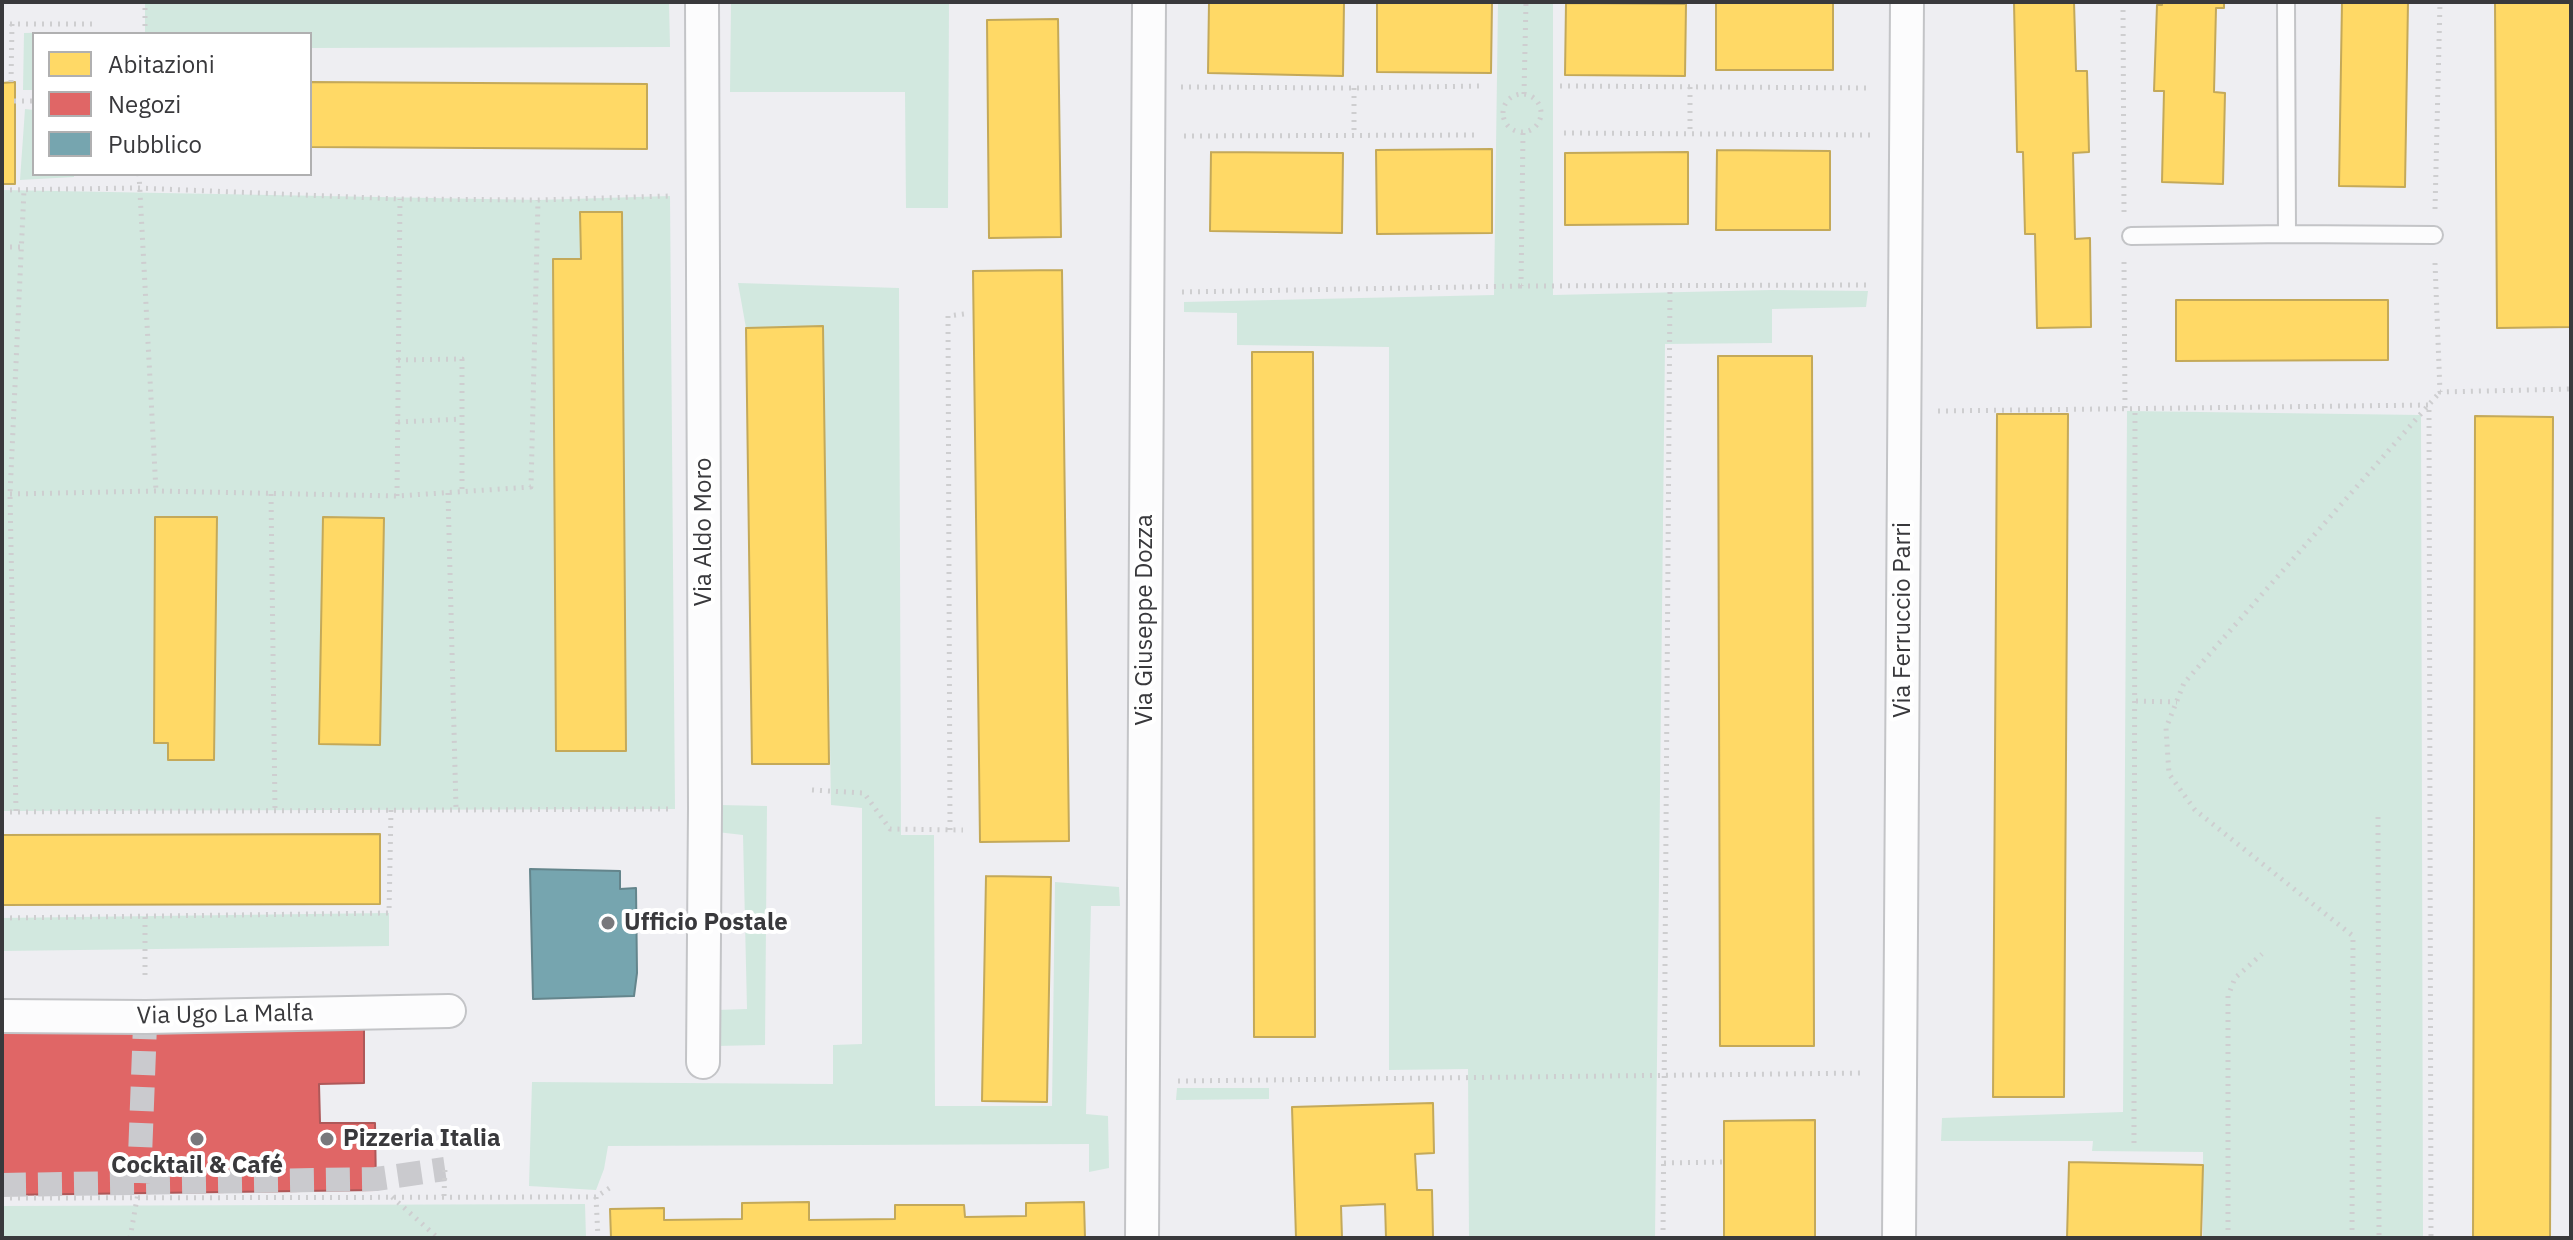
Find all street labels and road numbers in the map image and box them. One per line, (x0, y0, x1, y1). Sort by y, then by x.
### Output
street label: Via Aldo Moro (690, 457, 718, 607)
street label: Via Giuseppe Dozza (1131, 514, 1159, 726)
street label: Via Ferruccio Parri (1889, 522, 1917, 718)
street label: Via Ugo La Malfa (136, 999, 314, 1031)

